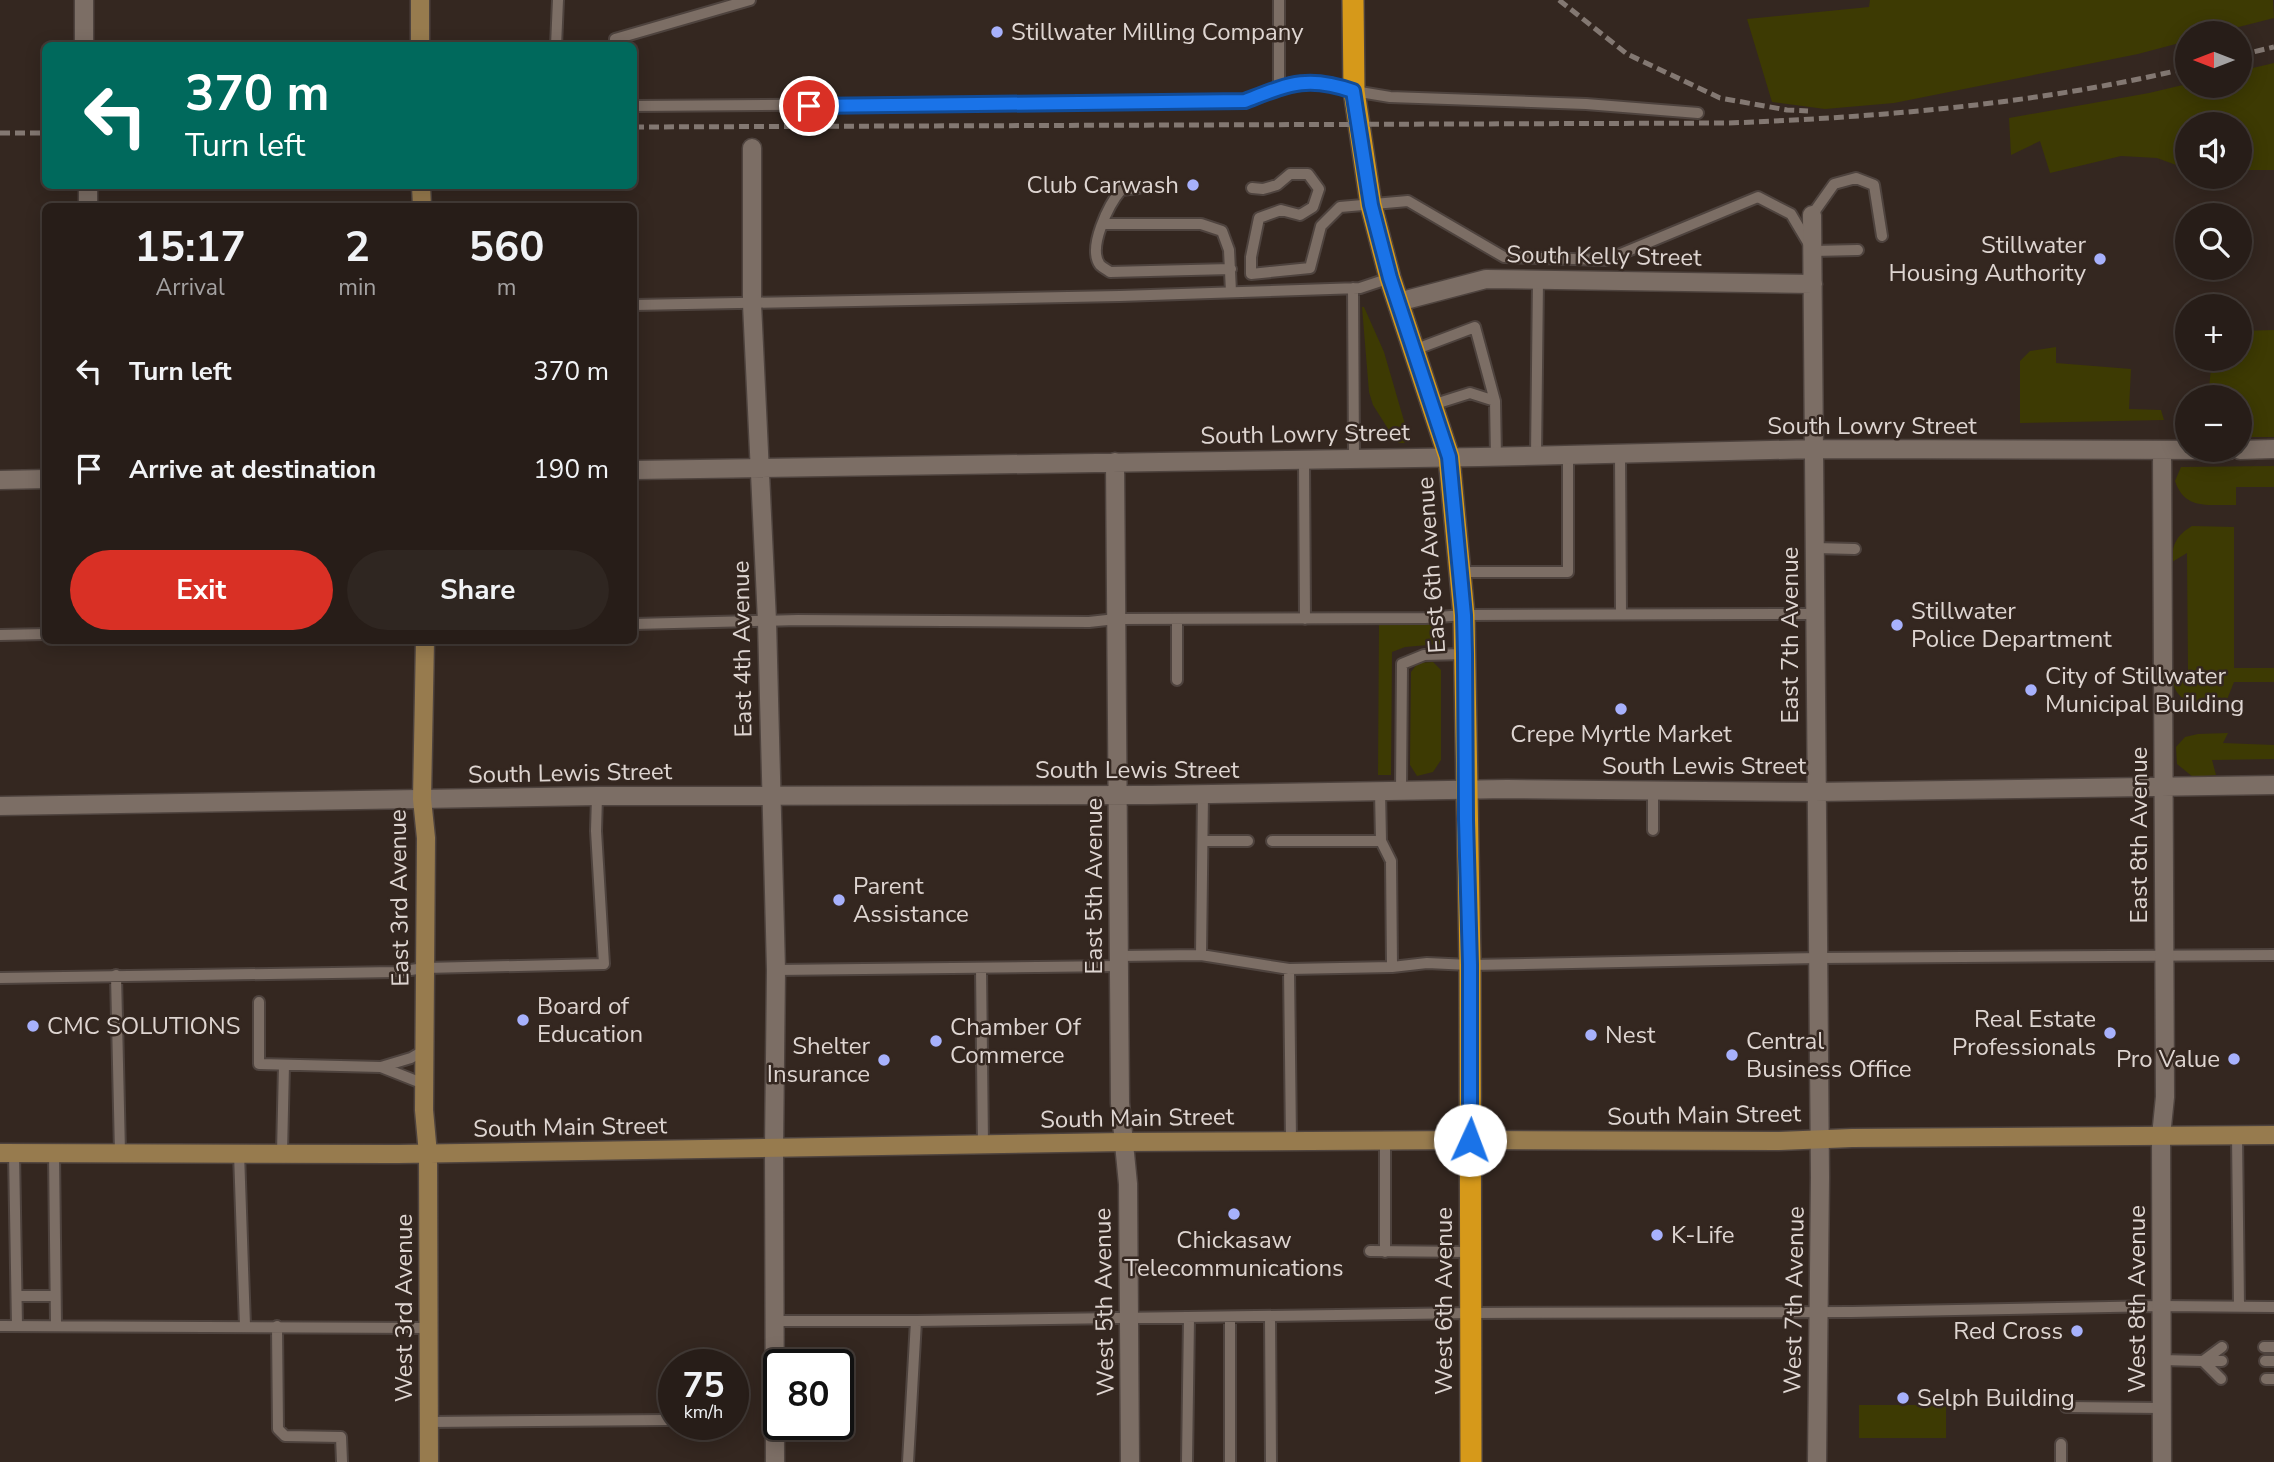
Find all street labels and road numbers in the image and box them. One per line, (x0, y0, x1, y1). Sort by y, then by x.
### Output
street label: South Kelly Street (1506, 238, 1702, 274)
street label: South Lowry Street (1767, 410, 1977, 442)
street label: South Lowry Street (1200, 416, 1411, 452)
street label: East 6th Avenue (1409, 476, 1453, 654)
street label: East 7th Avenue (1774, 547, 1806, 723)
street label: East 4th Avenue (724, 560, 760, 738)
street label: East 8th Avenue (2123, 747, 2155, 923)
street label: South Lewis Street (1602, 750, 1807, 782)
street label: South Lewis Street (1035, 754, 1240, 786)
street label: South Lewis Street (468, 755, 673, 791)
street label: East 5th Avenue (1078, 798, 1110, 974)
street label: East 3rd Avenue (381, 809, 417, 987)
street label: South Main Street (1607, 1097, 1802, 1133)
street label: South Main Street (1040, 1100, 1235, 1136)
street label: South Main Street (473, 1109, 668, 1145)
street label: West 8th Avenue (2121, 1205, 2153, 1393)
street label: West 7th Avenue (1776, 1206, 1812, 1394)
street label: West 6th Avenue (1428, 1207, 1460, 1395)
street label: West 5th Avenue (1086, 1208, 1122, 1396)
street label: West 3rd Avenue (388, 1214, 420, 1402)

